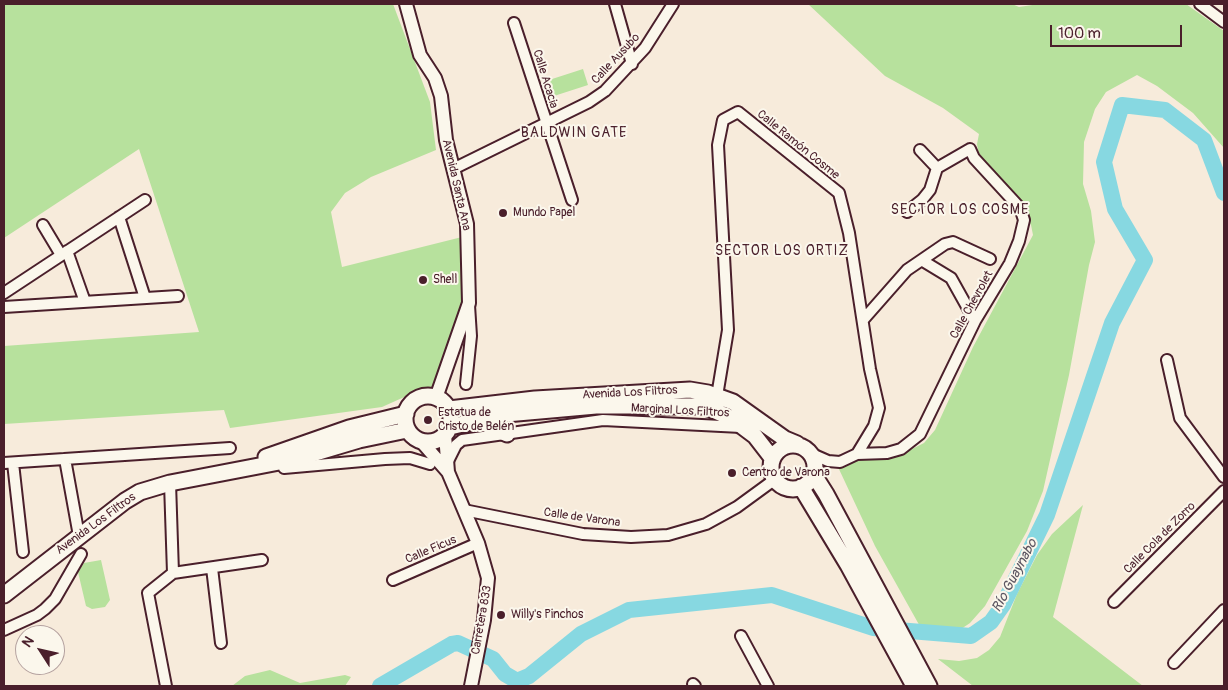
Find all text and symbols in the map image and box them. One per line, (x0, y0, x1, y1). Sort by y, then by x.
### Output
scale bar (1053, 15, 1186, 47)
text: 100 m (1058, 24, 1101, 43)
street label: Calle Ausubo (589, 31, 643, 87)
street label: Calle Acacia (529, 48, 561, 110)
street label: Calle Ramón Cosme (754, 107, 842, 183)
district label: BALDWIN GATE (519, 125, 629, 141)
street label: Avenida Santa Ana (439, 138, 473, 232)
district label: SECTOR LOS COSME (889, 202, 1031, 218)
place label: Mundo Papel (513, 206, 575, 220)
marker: Mundo Papel (497, 207, 509, 219)
district label: SECTOR LOS ORTIZ (713, 243, 851, 259)
street label: Calle Chevrolet (947, 268, 997, 342)
place label: Shell (433, 273, 457, 287)
marker: Shell (417, 274, 429, 286)
street label: Avenida Los Filtros (582, 383, 678, 403)
street label: Marginal Los Filtros (630, 401, 730, 421)
place label: Estatua de Cristo de Belén (438, 406, 514, 434)
marker: Estatua de Cristo de Belén (422, 414, 434, 426)
place label: Centro de Varona (742, 466, 830, 480)
marker: Centro de Varona (726, 467, 738, 479)
street label: Avenida Los Filtros (53, 490, 139, 558)
street label: Calle Cola de Zorro (1121, 499, 1199, 577)
street label: Calle de Varona (543, 505, 621, 531)
street label: Calle Ficus (403, 533, 459, 567)
water label: Río Guaynabo (989, 537, 1041, 615)
street label: Carretera 833 (469, 584, 495, 656)
place label: Willy's Pinchos (511, 608, 583, 622)
marker: Willy's Pinchos (495, 609, 507, 621)
north arrow (15, 625, 65, 675)
text: N (18, 633, 38, 650)

